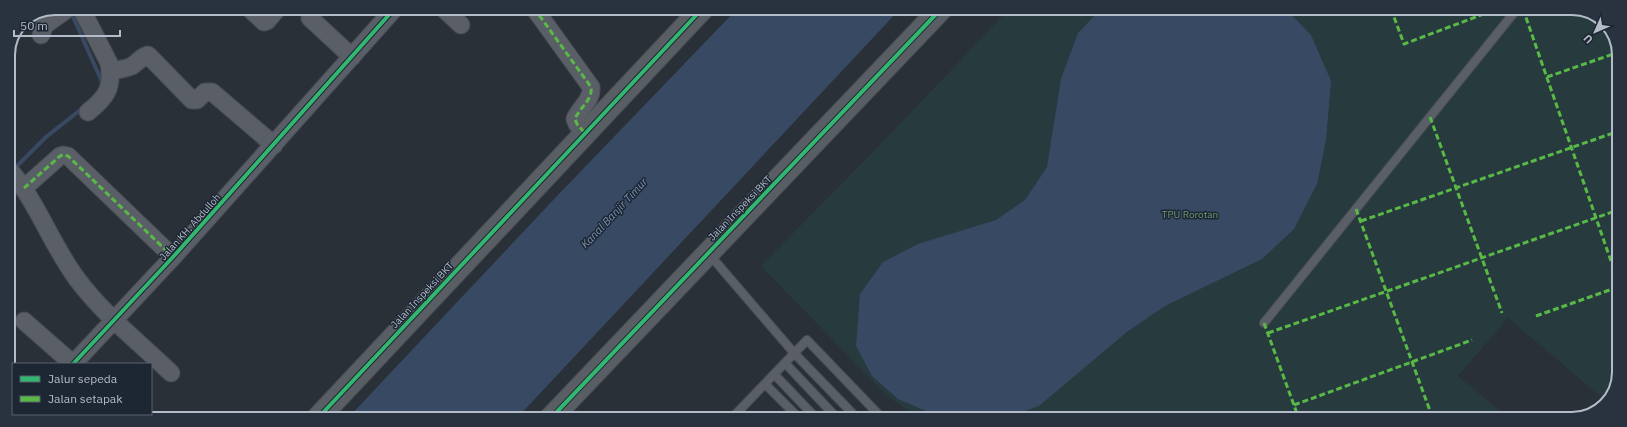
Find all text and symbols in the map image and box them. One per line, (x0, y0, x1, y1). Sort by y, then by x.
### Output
scale bar (14, 12, 120, 38)
north arrow (1575, 12, 1615, 52)
text: 50 m (20, 18, 48, 33)
text: U (1580, 31, 1596, 47)
street label: Jalan Inspeksi BKT (706, 172, 775, 243)
water label: Kanal Banjir Timur (578, 174, 651, 251)
street label: Jalan KH. Abdulloh (157, 191, 223, 263)
park label: TPU Rorotan (1162, 208, 1218, 221)
street label: Jalan Inspeksi BKT (388, 259, 456, 331)
legend (12, 363, 152, 415)
text: Jalur sepeda (48, 371, 118, 386)
text: Jalan setapak (48, 391, 123, 406)

